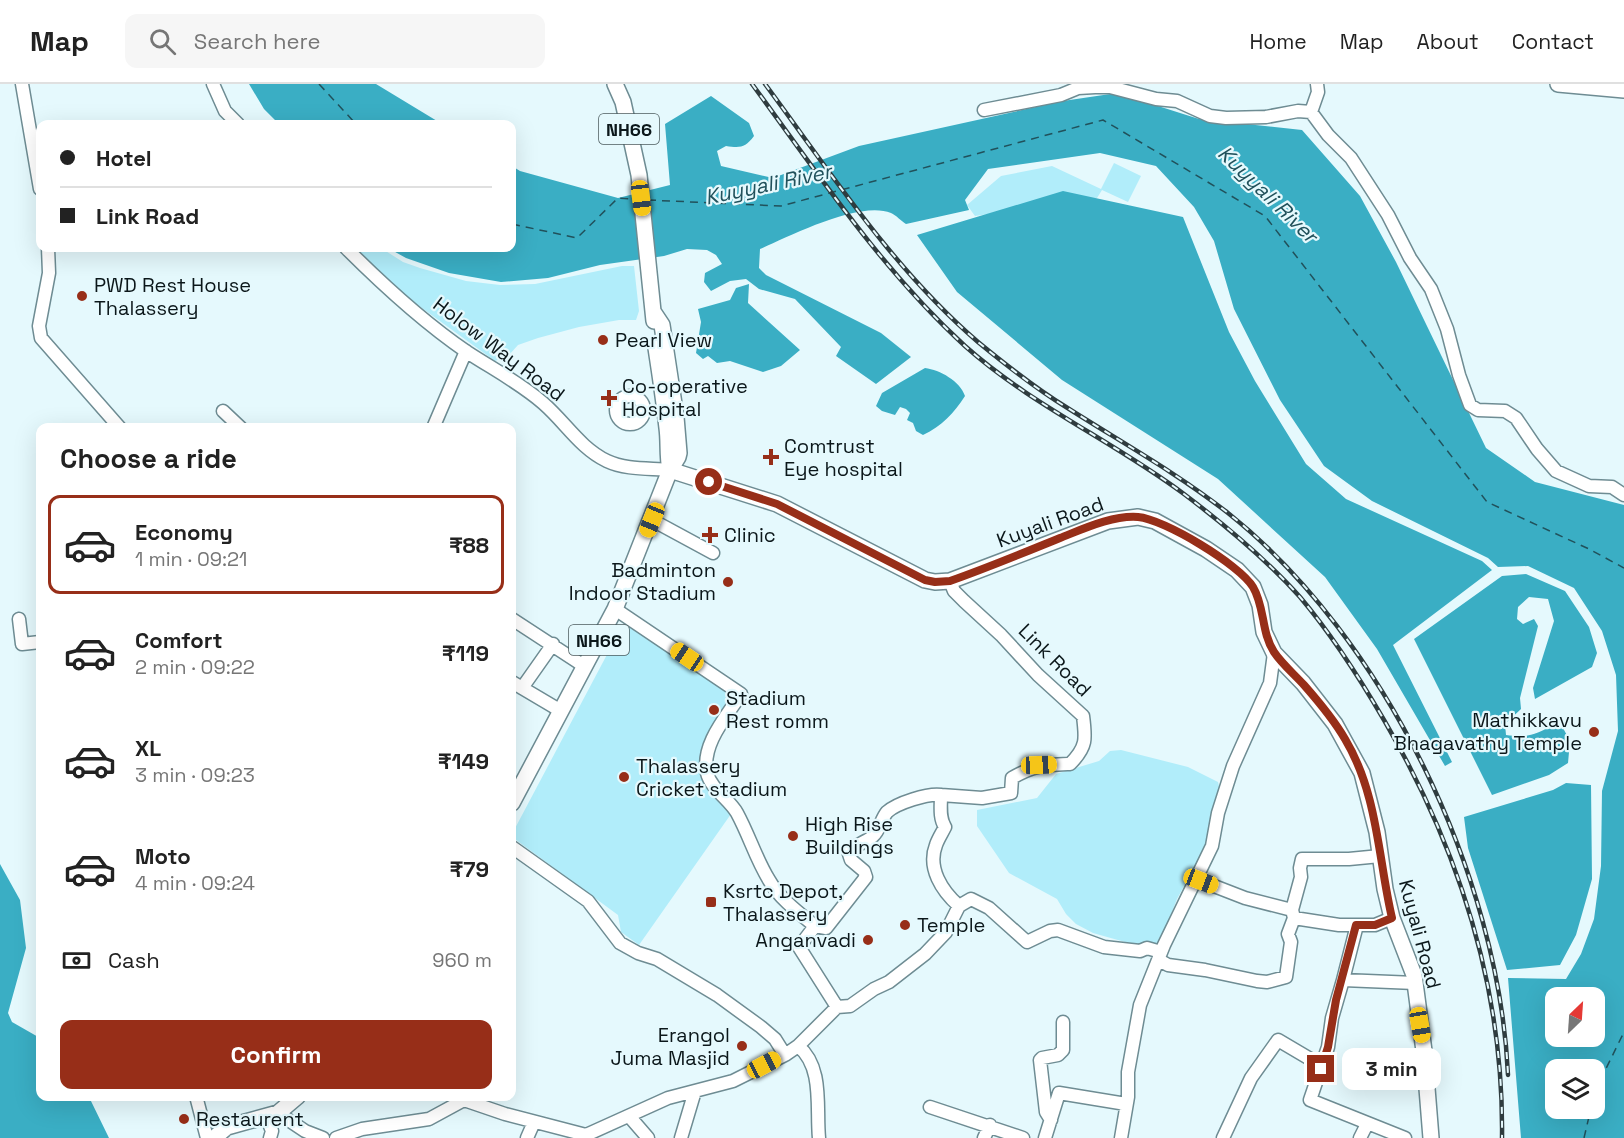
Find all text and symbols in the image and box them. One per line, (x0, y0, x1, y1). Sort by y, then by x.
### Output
search box (125, 14, 545, 68)
text: Map (30, 23, 89, 59)
icon: search (146, 25, 179, 58)
text: Search here (194, 27, 321, 55)
text: Home (1249, 28, 1307, 55)
text: Map (1340, 28, 1384, 55)
text: About (1417, 28, 1479, 55)
text: Contact (1512, 28, 1594, 55)
road number: NH66 (599, 114, 659, 144)
water label: Kuyyali River (1212, 140, 1325, 250)
text: Hotel (96, 144, 152, 172)
water label: Kuyyali River (702, 157, 836, 211)
car (630, 179, 652, 217)
text: Link Road (96, 202, 199, 230)
place label: PWD Rest House Thalassery (94, 272, 251, 321)
marker: PWD Rest House Thalassery (75, 289, 89, 303)
street label: Holow Way Road (428, 291, 570, 407)
place label: Pearl View (615, 327, 712, 353)
marker: Pearl View (596, 333, 610, 347)
place label: Co-operative Hospital (622, 373, 748, 422)
marker: Co-operative Hospital (600, 389, 618, 407)
place label: Comtrust Eye hospital (784, 433, 903, 482)
text: Choose a ride (60, 441, 237, 476)
marker: Comtrust Eye hospital (762, 448, 780, 466)
route start (695, 468, 722, 495)
street label: Kuyali Road (993, 491, 1107, 553)
car (637, 500, 667, 540)
icon: car (63, 518, 117, 572)
text: Economy (135, 518, 233, 546)
place label: Clinic (724, 522, 776, 548)
marker: Clinic (701, 526, 719, 544)
text: ₹88 (449, 531, 489, 559)
text: 1 min · 09:21 (135, 546, 247, 572)
place label: Badminton Indoor Stadium (569, 557, 716, 606)
marker: Badminton Indoor Stadium (721, 575, 735, 589)
street label: Link Road (1013, 618, 1097, 702)
road number: NH66 (569, 625, 629, 655)
icon: car (63, 626, 117, 680)
text: Comfort (135, 626, 223, 654)
text: ₹119 (442, 639, 489, 667)
car (667, 639, 707, 675)
text: 2 min · 09:22 (135, 654, 255, 680)
place label: Stadium Rest romm (726, 685, 829, 734)
marker: Stadium Rest romm (707, 703, 721, 717)
place label: Mathikkavu Bhagavathy Temple (1394, 707, 1582, 756)
marker: Mathikkavu Bhagavathy Temple (1587, 725, 1601, 739)
icon: car (63, 734, 117, 788)
text: XL (135, 734, 161, 762)
text: ₹149 (438, 747, 489, 775)
place label: Thalassery Cricket stadium (636, 753, 787, 802)
car (1021, 755, 1057, 775)
text: 3 min · 09:23 (135, 762, 255, 788)
marker: Thalassery Cricket stadium (617, 770, 631, 784)
place label: High Rise Buildings (805, 811, 894, 860)
marker: High Rise Buildings (786, 829, 800, 843)
icon: car (63, 842, 117, 896)
text: Moto (135, 842, 191, 870)
text: ₹79 (450, 855, 489, 883)
car (1181, 866, 1221, 896)
text: 4 min · 09:24 (135, 870, 255, 896)
street label: Kuyali Road (1393, 877, 1447, 991)
place label: Ksrtc Depot, Thalassery (723, 878, 843, 927)
marker: Ksrtc Depot, Thalassery (704, 895, 718, 909)
place label: Temple (917, 912, 985, 938)
marker: Temple (898, 918, 912, 932)
place label: Anganvadi (755, 927, 856, 953)
marker: Anganvadi (861, 933, 875, 947)
icon: cash (60, 944, 93, 977)
text: Cash (108, 946, 160, 974)
text: 960 m (432, 947, 492, 973)
north arrow (1545, 987, 1605, 1047)
map controls (1545, 987, 1605, 1119)
car (1408, 1006, 1432, 1044)
button: Confirm (60, 1020, 492, 1089)
place label: Erangol Juma Masjid (611, 1022, 730, 1071)
marker: Erangol Juma Masjid (735, 1039, 749, 1053)
callout: 3 min (1342, 1048, 1441, 1090)
car (744, 1049, 784, 1081)
route end (1307, 1055, 1334, 1082)
text: 3 min (1366, 1056, 1417, 1082)
button: layers (1545, 1059, 1605, 1119)
place label: Restaurent (196, 1106, 304, 1132)
marker: Restaurent (177, 1112, 191, 1126)

